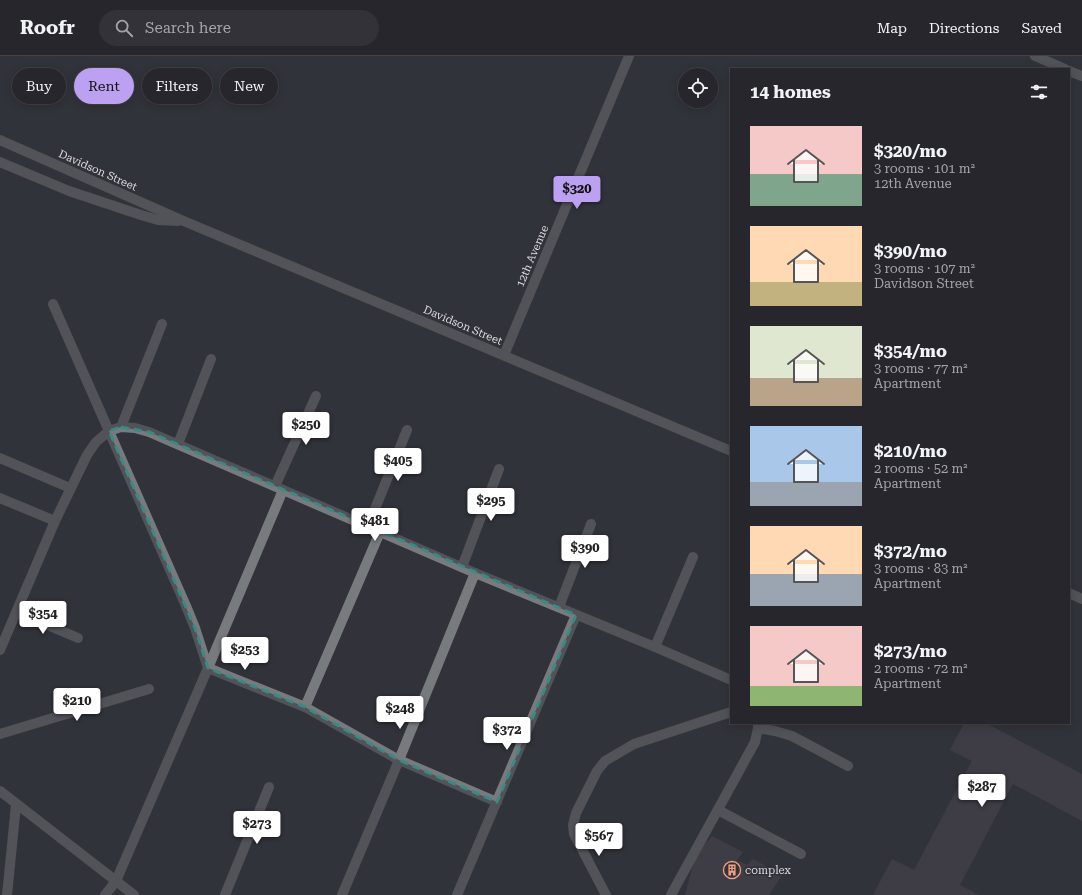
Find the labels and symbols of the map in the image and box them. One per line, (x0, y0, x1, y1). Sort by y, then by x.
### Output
street label: Davidson Street (57, 147, 139, 194)
pin: $320 (553, 176, 601, 210)
street label: 12th Avenue (514, 223, 551, 289)
street label: Davidson Street (421, 303, 504, 348)
pin: $250 (282, 412, 330, 446)
pin: $405 (374, 448, 422, 482)
pin: $295 (467, 488, 515, 522)
pin: $481 (351, 508, 399, 542)
pin: $390 (561, 535, 609, 569)
pin: $354 (19, 601, 67, 635)
pin: $253 (221, 637, 269, 671)
pin: $210 (53, 688, 101, 722)
pin: $248 (376, 696, 424, 730)
pin: $372 (483, 717, 531, 751)
pin: $287 (958, 774, 1006, 808)
pin: $273 (233, 811, 281, 845)
pin: $567 (575, 823, 623, 857)
building icon: complex (722, 860, 742, 880)
place label: complex (745, 864, 791, 877)

